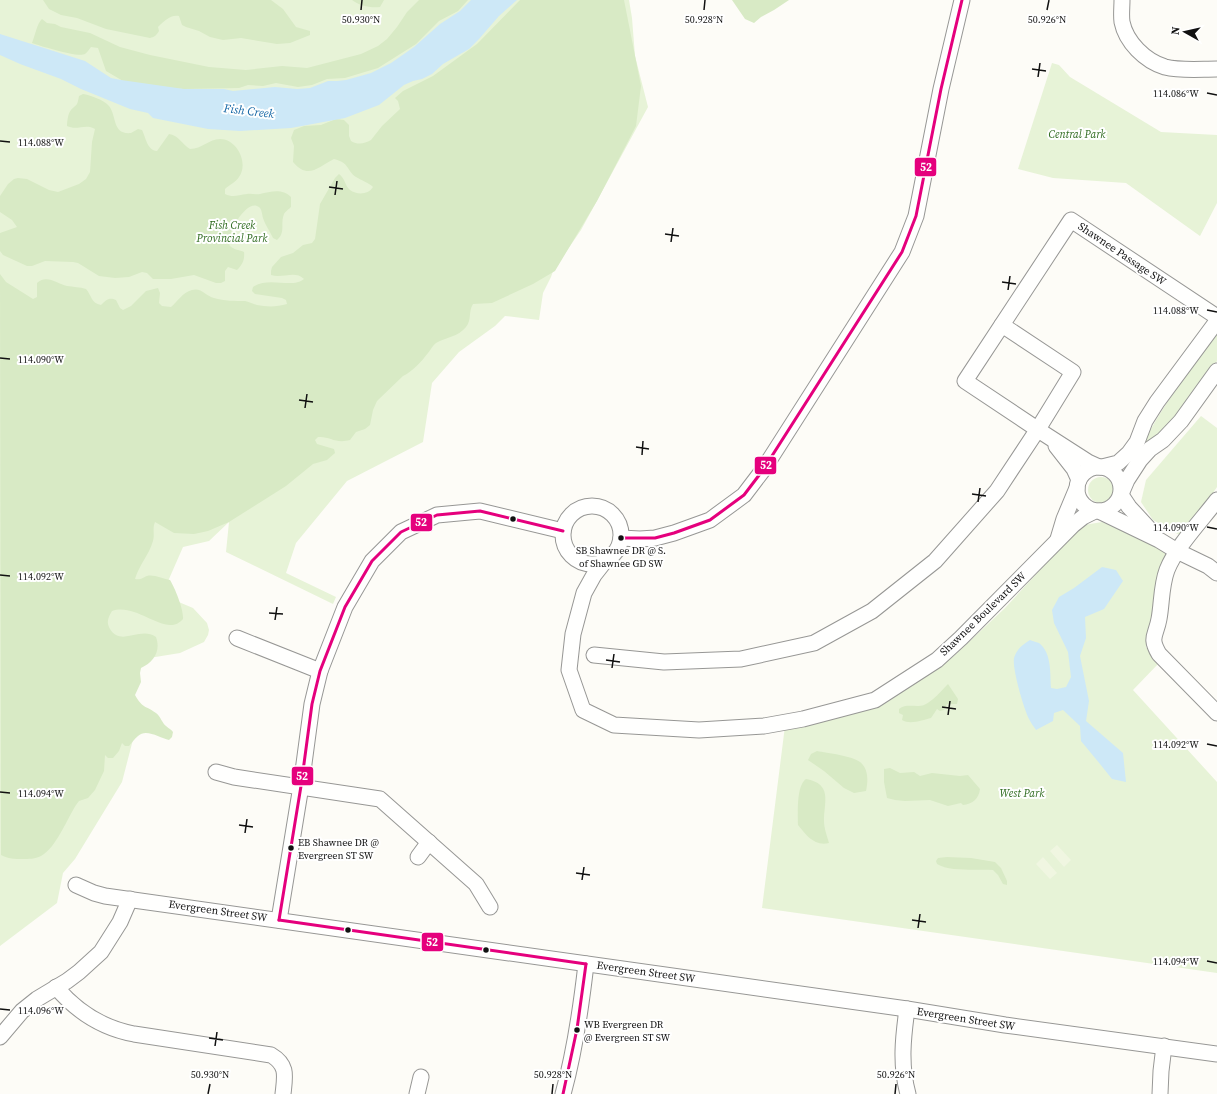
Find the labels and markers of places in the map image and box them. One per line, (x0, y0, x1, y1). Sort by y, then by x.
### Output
unlabelled marker (508, 514, 518, 524)
marker: SB Shawnee DR @ S. of Shawnee GD SW (616, 533, 626, 543)
place label: SB Shawnee DR @ S. of Shawnee GD SW (576, 544, 666, 570)
place label: EB Shawnee DR @ Evergreen ST SW (298, 836, 379, 862)
marker: EB Shawnee DR @ Evergreen ST SW (286, 843, 296, 853)
unlabelled marker (343, 925, 353, 935)
unlabelled marker (481, 945, 491, 955)
place label: WB Evergreen DR @ Evergreen ST SW (584, 1018, 670, 1044)
marker: WB Evergreen DR @ Evergreen ST SW (572, 1025, 582, 1035)

